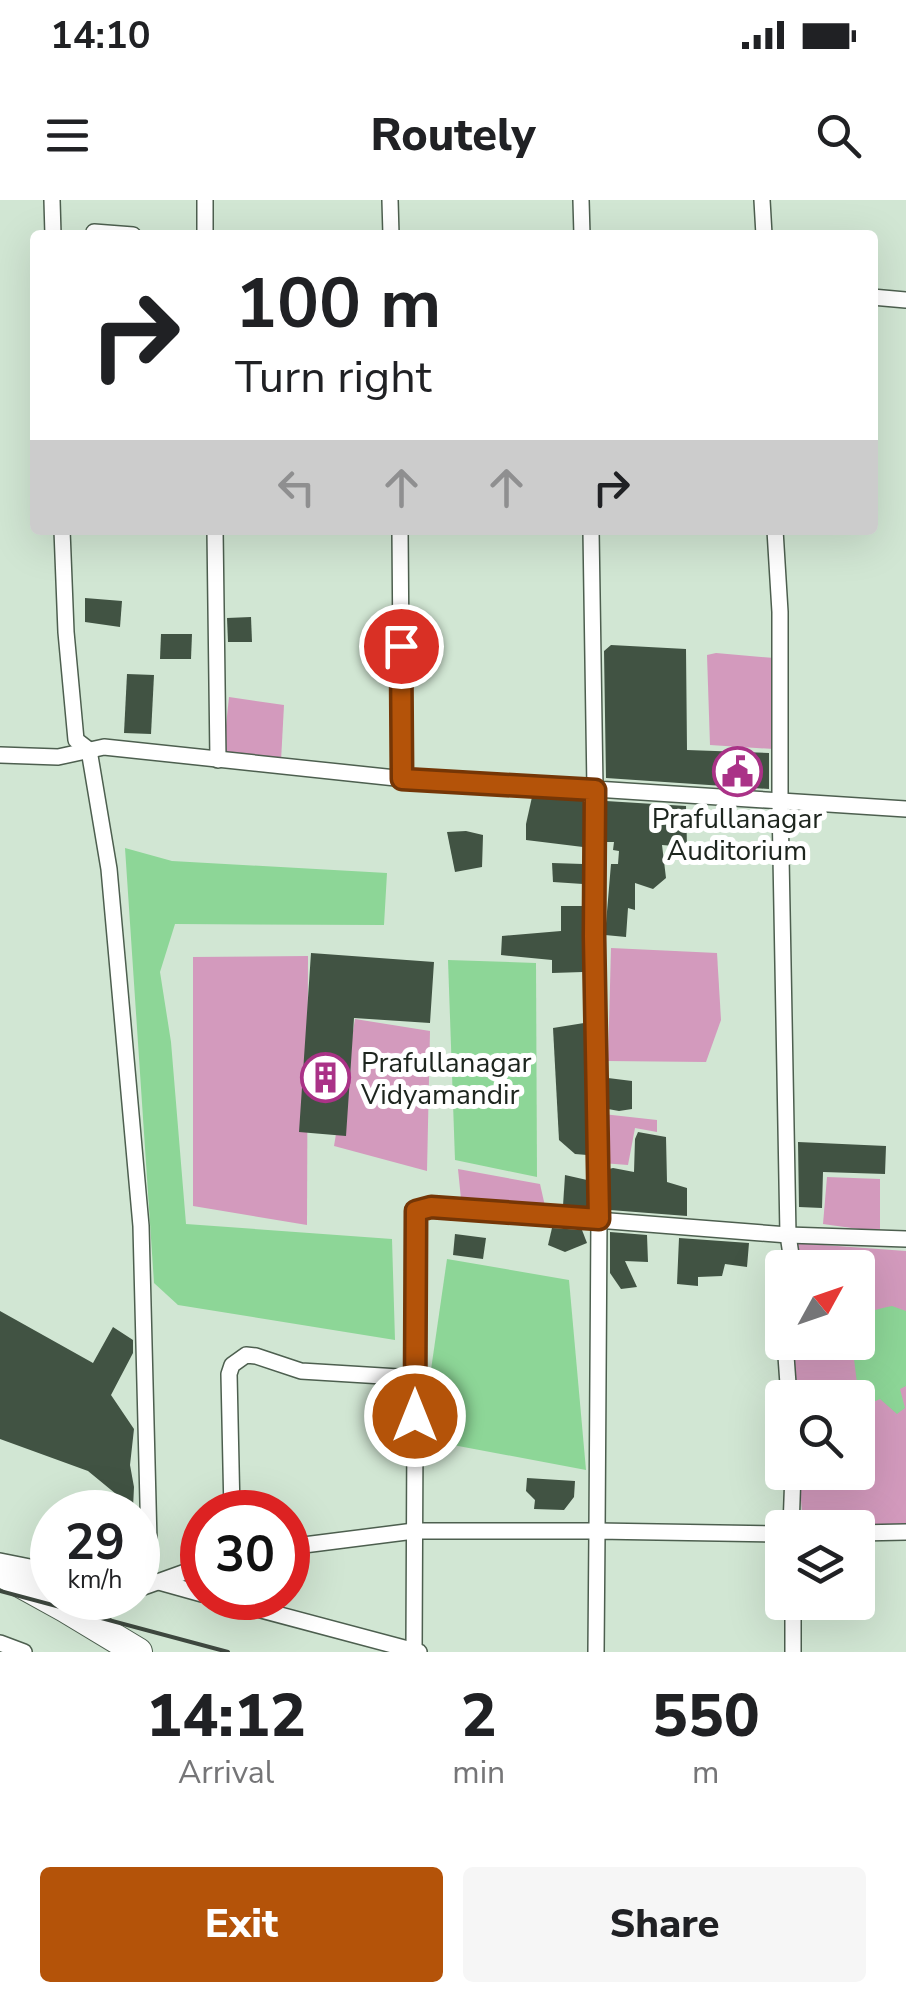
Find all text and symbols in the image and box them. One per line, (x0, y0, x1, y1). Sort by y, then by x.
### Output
text: 14:10 (50, 10, 151, 61)
text: Routely (371, 105, 535, 166)
icon: menu (40, 108, 95, 163)
icon: search (811, 108, 866, 163)
text: 100 m (235, 256, 441, 352)
icon: right (70, 270, 200, 400)
text: Turn right (235, 347, 432, 408)
icon: left (269, 460, 324, 515)
icon: ahead (374, 460, 429, 515)
icon: ahead (479, 460, 534, 515)
icon: right (584, 460, 639, 515)
pin (359, 604, 444, 689)
icon: arrive (374, 619, 429, 674)
public building icon: Prafullanagar Auditorium (711, 745, 763, 797)
place label: Prafullanagar Auditorium (652, 800, 822, 870)
place label: Prafullanagar Vidyamandir (360, 1044, 532, 1114)
building icon: Prafullanagar Vidyamandir (300, 1052, 352, 1104)
north arrow (765, 1250, 875, 1360)
map controls (765, 1250, 875, 1620)
position arrow (363, 1364, 467, 1468)
button: search (765, 1380, 875, 1490)
speed limit sign: 30 (180, 1490, 310, 1620)
text: 29 (65, 1508, 125, 1577)
button: layers (765, 1510, 875, 1620)
text: km/h (67, 1563, 123, 1597)
text: 14:12 (146, 1675, 306, 1757)
text: 2 (461, 1675, 497, 1757)
text: 550 (652, 1675, 760, 1757)
text: Arrival (178, 1751, 274, 1794)
text: min (452, 1751, 505, 1794)
text: m (692, 1751, 719, 1794)
button: Exit (40, 1867, 443, 1982)
button: Share (463, 1867, 866, 1982)

